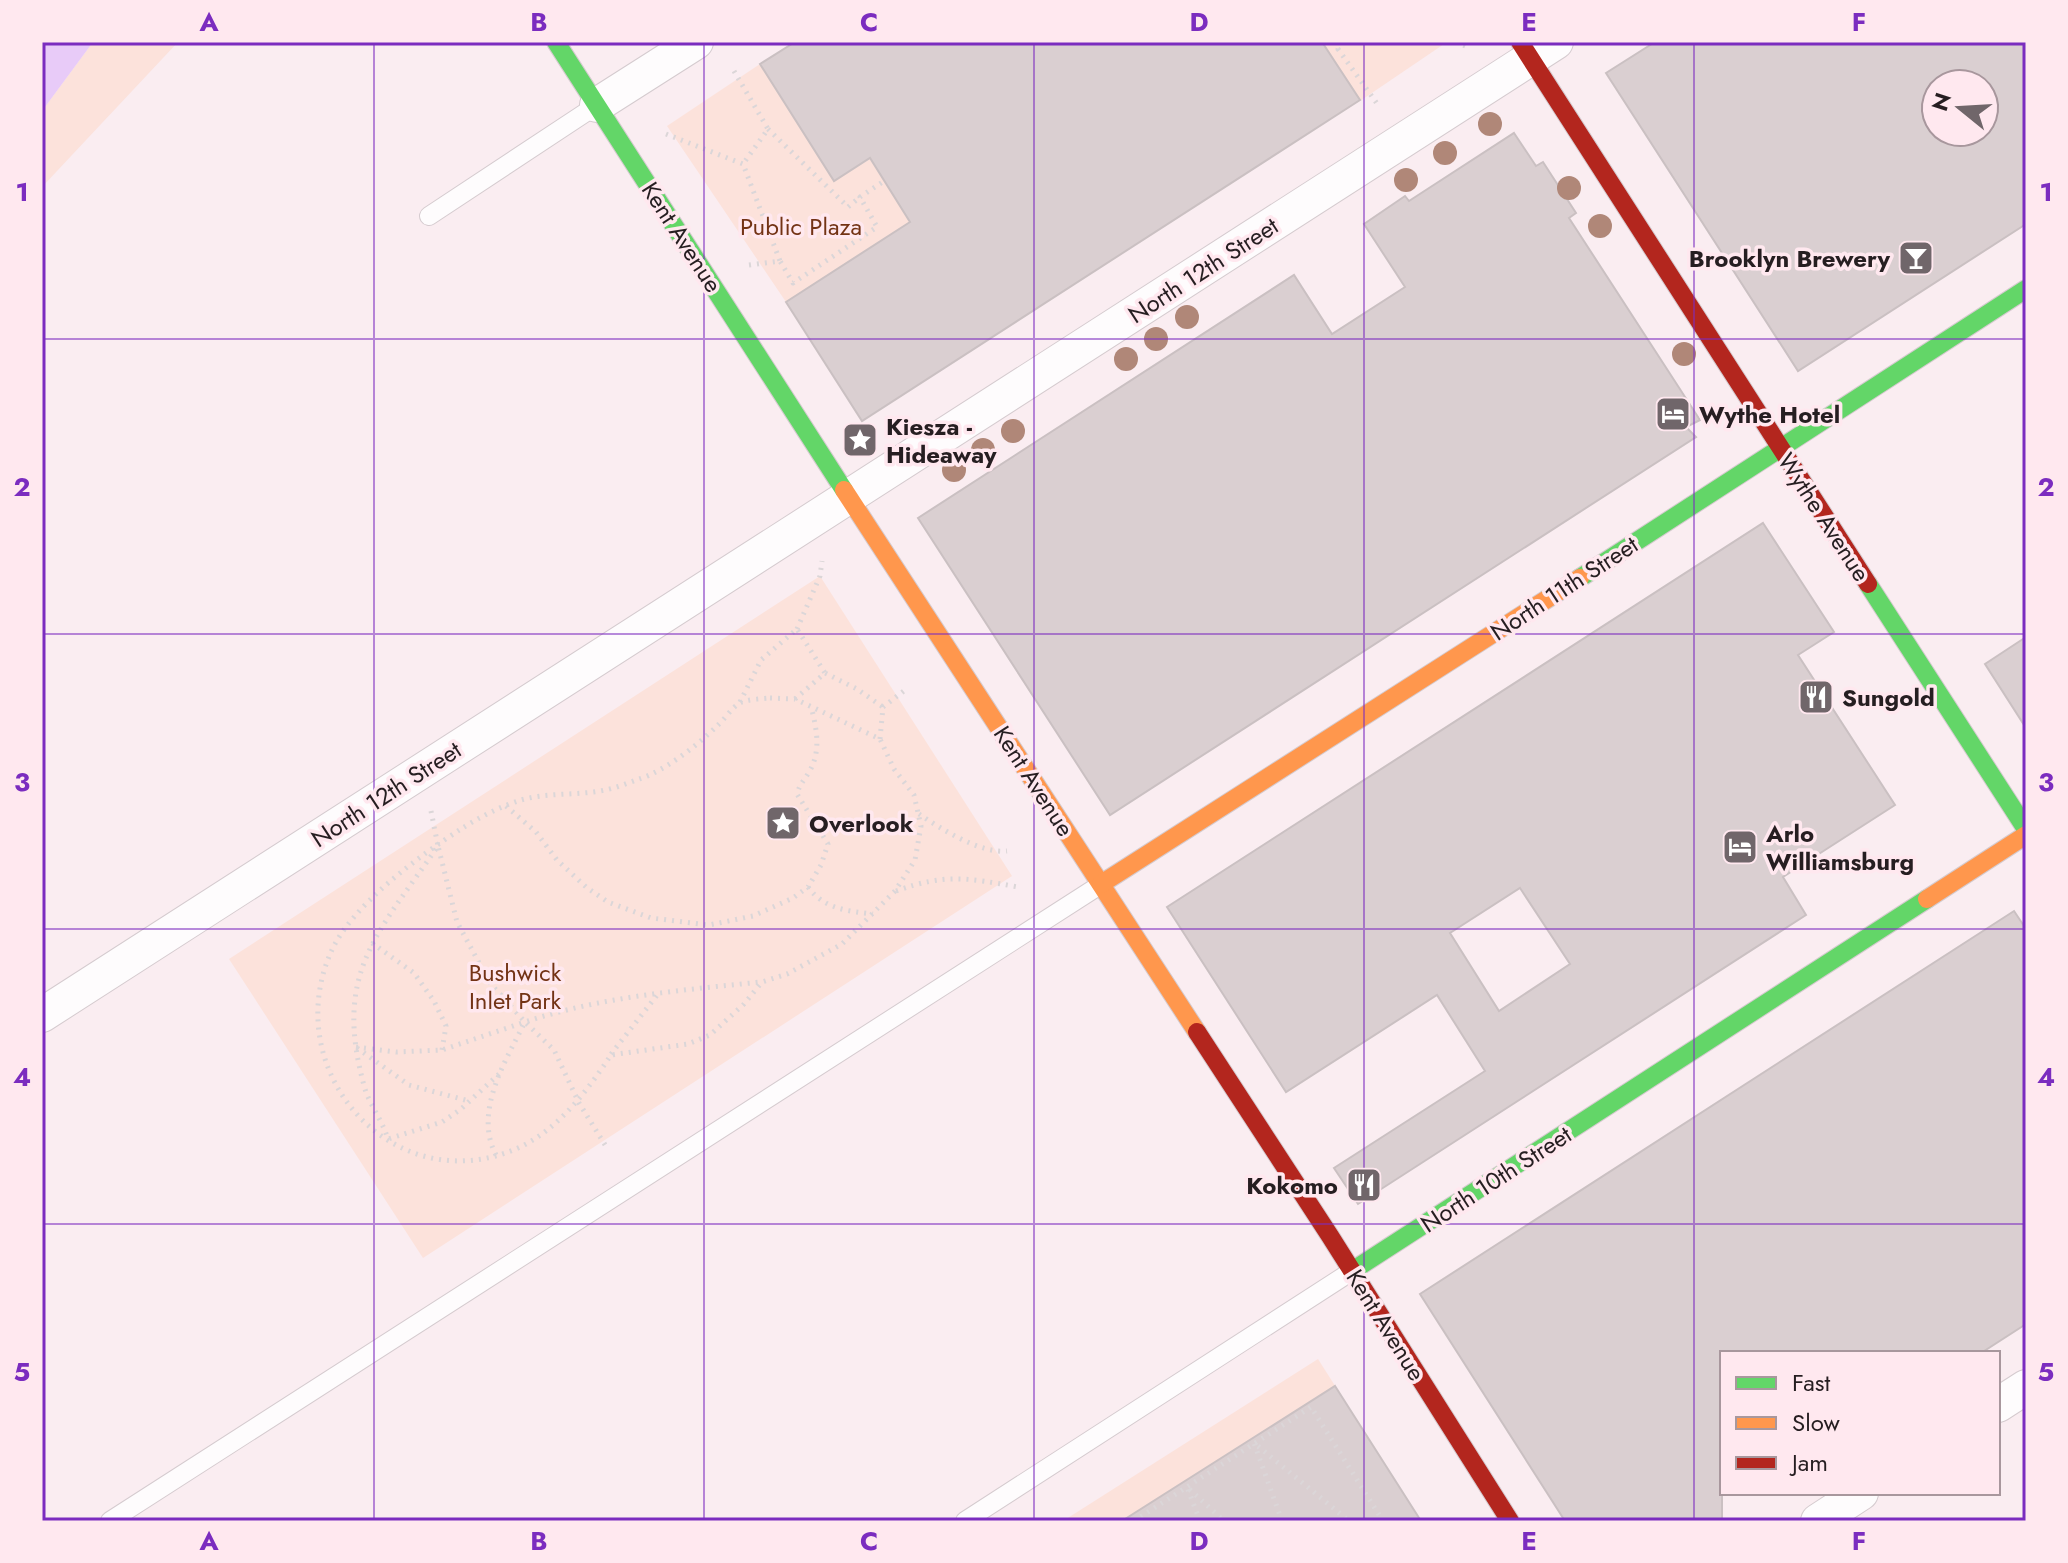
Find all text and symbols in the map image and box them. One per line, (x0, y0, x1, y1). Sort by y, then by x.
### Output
text: A (198, 3, 219, 41)
text: B (530, 3, 548, 41)
text: C (860, 3, 878, 41)
text: D (1189, 3, 1209, 41)
text: E (1521, 3, 1537, 41)
text: F (1852, 3, 1866, 41)
north arrow (1920, 68, 2000, 148)
text: N (1923, 89, 1959, 115)
text: 1 (15, 173, 29, 211)
text: 1 (2039, 173, 2053, 211)
street label: Kent Avenue (633, 175, 731, 299)
street label: North 12th Street (1121, 208, 1285, 332)
park label: Public Plaza (740, 209, 862, 244)
bar icon: Brooklyn Brewery (1897, 239, 1935, 277)
place label: Brooklyn Brewery (1689, 241, 1890, 276)
hotel icon: Wythe Hotel (1654, 395, 1692, 433)
place label: Wythe Hotel (1699, 397, 1840, 432)
place label: Kiesza - Hideaway (886, 409, 997, 472)
place icon: Kiesza - Hideaway (841, 421, 879, 459)
street label: Wythe Avenue (1769, 446, 1879, 588)
text: 2 (13, 468, 31, 506)
text: 2 (2037, 468, 2055, 506)
street label: North 11th Street (1483, 527, 1645, 649)
restaurant icon: Sungold (1797, 678, 1835, 716)
place label: Sungold (1842, 680, 1935, 715)
street label: Kent Avenue (985, 719, 1083, 843)
street label: North 12th Street (304, 732, 468, 856)
text: 3 (14, 763, 30, 801)
text: 3 (2038, 763, 2054, 801)
place icon: Overlook (764, 804, 802, 842)
place label: Overlook (809, 806, 914, 841)
place label: Arlo Williamsburg (1765, 816, 1914, 879)
hotel icon: Arlo Williamsburg (1721, 828, 1759, 866)
park label: Bushwick Inlet Park (469, 955, 562, 1018)
text: 4 (13, 1058, 31, 1096)
text: 4 (2037, 1058, 2055, 1096)
street label: North 10th Street (1414, 1117, 1578, 1241)
restaurant icon: Kokomo (1345, 1166, 1383, 1204)
place label: Kokomo (1246, 1168, 1338, 1203)
street label: Kent Avenue (1338, 1262, 1434, 1388)
legend (1720, 1351, 2000, 1495)
text: 5 (14, 1353, 30, 1391)
text: 5 (2038, 1353, 2054, 1391)
text: Fast (1792, 1365, 1830, 1400)
text: Slow (1792, 1405, 1840, 1440)
text: Jam (1789, 1445, 1828, 1480)
text: A (198, 1522, 219, 1560)
text: B (530, 1522, 548, 1560)
text: C (860, 1522, 878, 1560)
text: D (1189, 1522, 1209, 1560)
text: E (1521, 1522, 1537, 1560)
text: F (1852, 1522, 1866, 1560)

